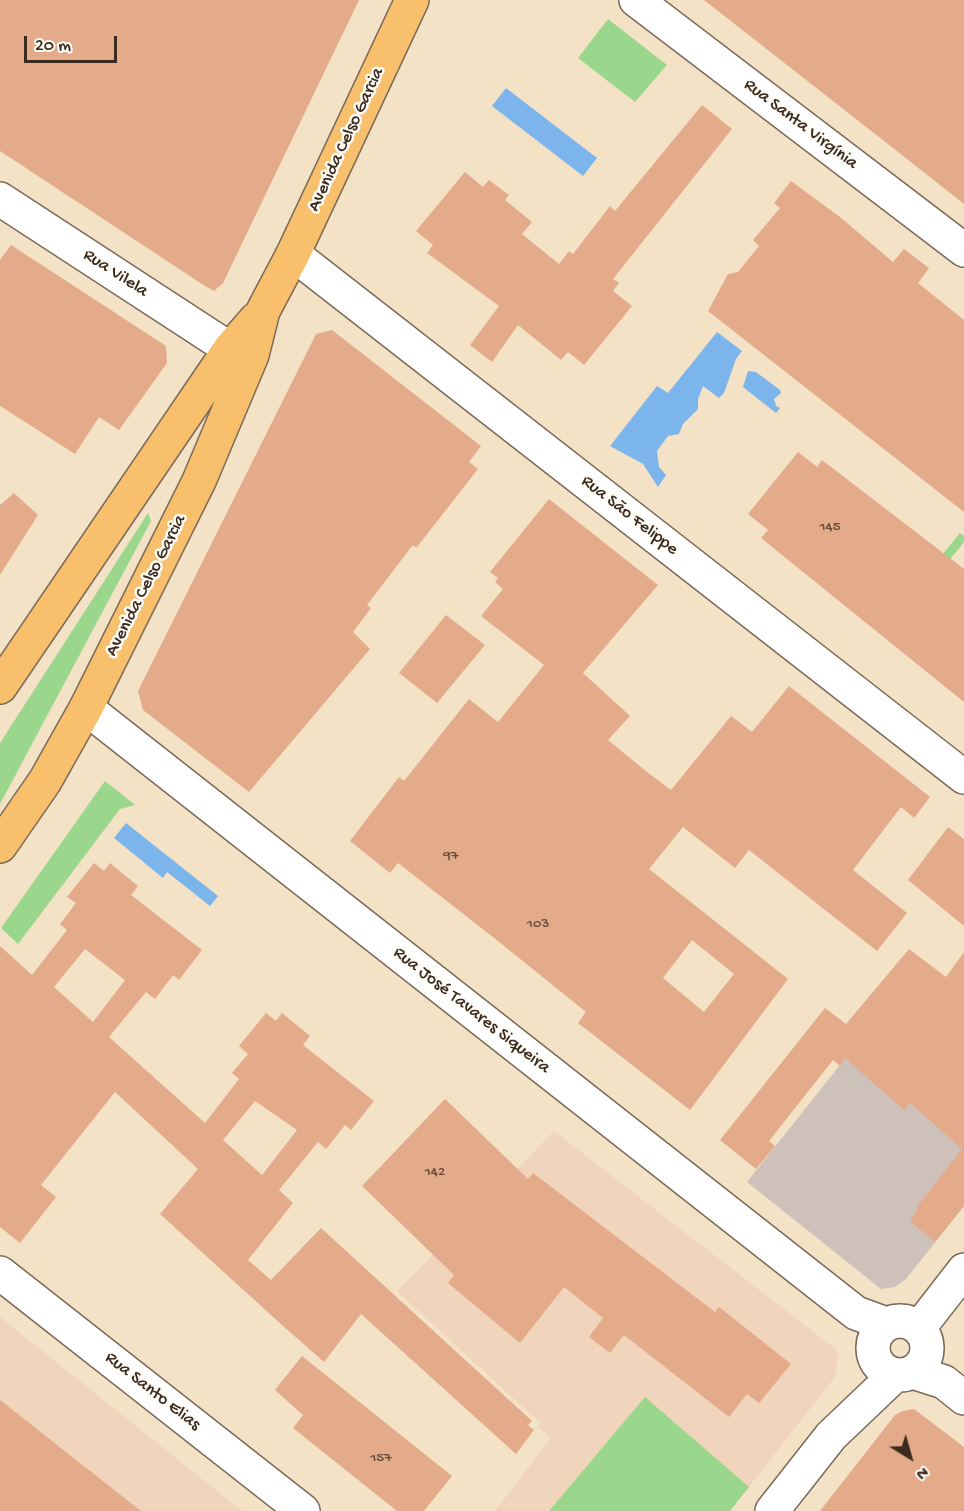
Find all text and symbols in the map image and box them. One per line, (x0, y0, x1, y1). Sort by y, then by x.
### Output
scale bar (27, 24, 120, 62)
text: 20 m (35, 36, 71, 57)
street label: Avenida Celso Garcia (304, 65, 390, 215)
street label: Rua Santa Virgínia (739, 75, 861, 175)
street label: Rua Vilela (78, 245, 152, 303)
street label: Rua São Felippe (576, 471, 682, 561)
street label: Avenida Celso Garcia (102, 512, 192, 660)
house number: 145 (819, 519, 841, 537)
house number: 97 (443, 848, 459, 866)
house number: 103 (527, 916, 549, 934)
street label: Rua José Tavares Siqueira (388, 943, 554, 1079)
house number: 142 (425, 1164, 445, 1182)
street label: Rua Santo Elias (100, 1348, 204, 1436)
north arrow (880, 1427, 940, 1487)
house number: 157 (370, 1450, 392, 1468)
text: N (911, 1461, 931, 1483)

